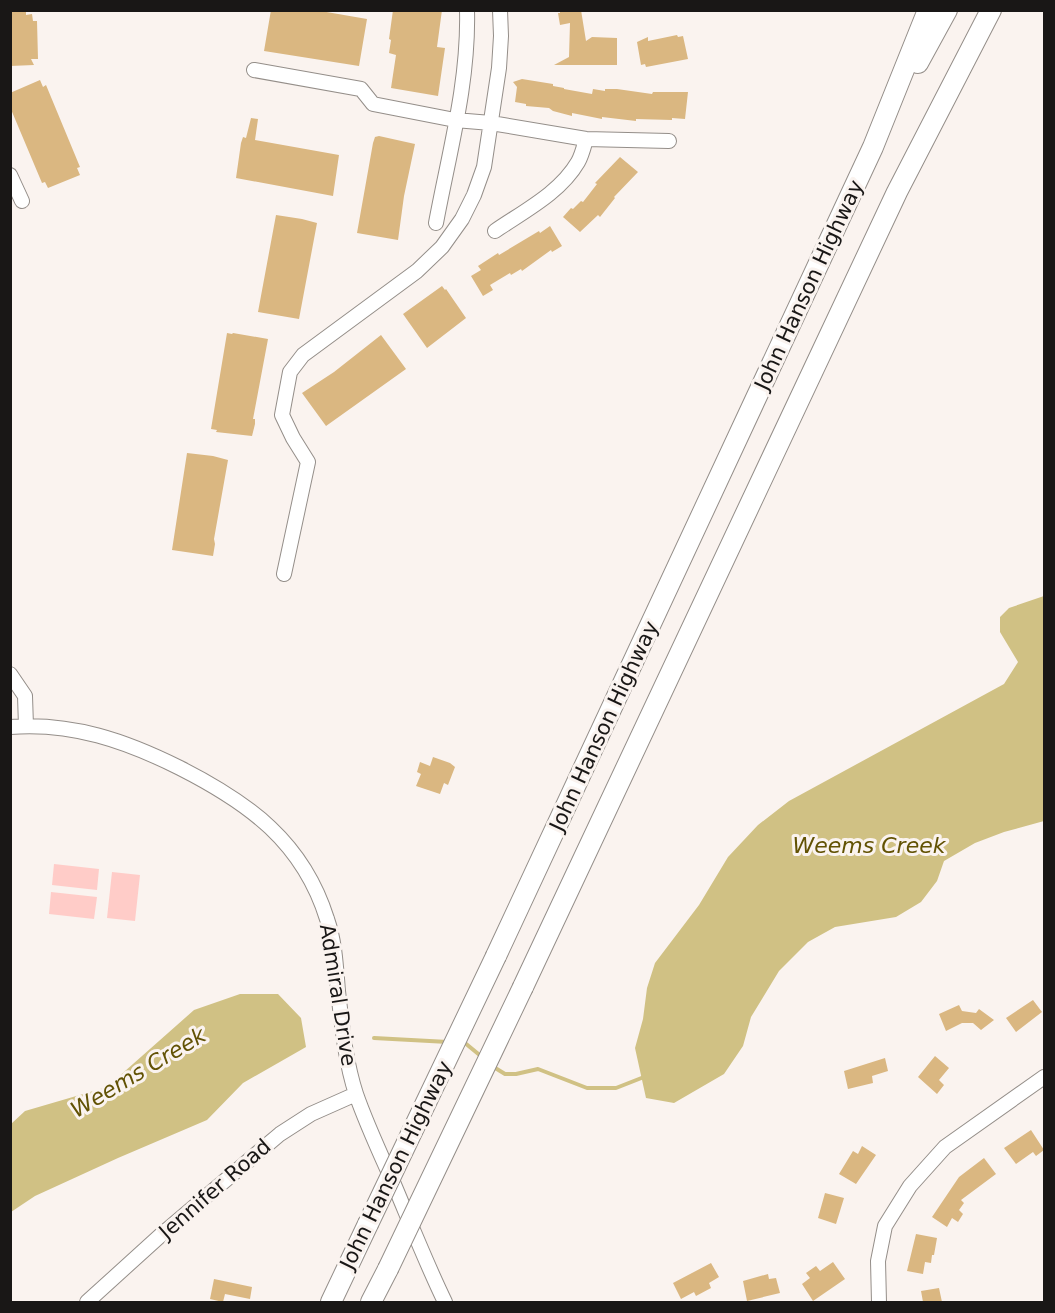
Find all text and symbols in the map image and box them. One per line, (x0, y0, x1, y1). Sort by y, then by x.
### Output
street label: John Hanson Highway (749, 176, 868, 396)
street label: John Hanson Highway (544, 617, 663, 837)
water label: Weems Creek (793, 833, 947, 858)
street label: Admiral Drive (315, 922, 361, 1068)
water label: Weems Creek (66, 1022, 211, 1123)
street label: John Hanson Highway (334, 1057, 457, 1275)
street label: Jennifer Road (153, 1134, 276, 1245)

